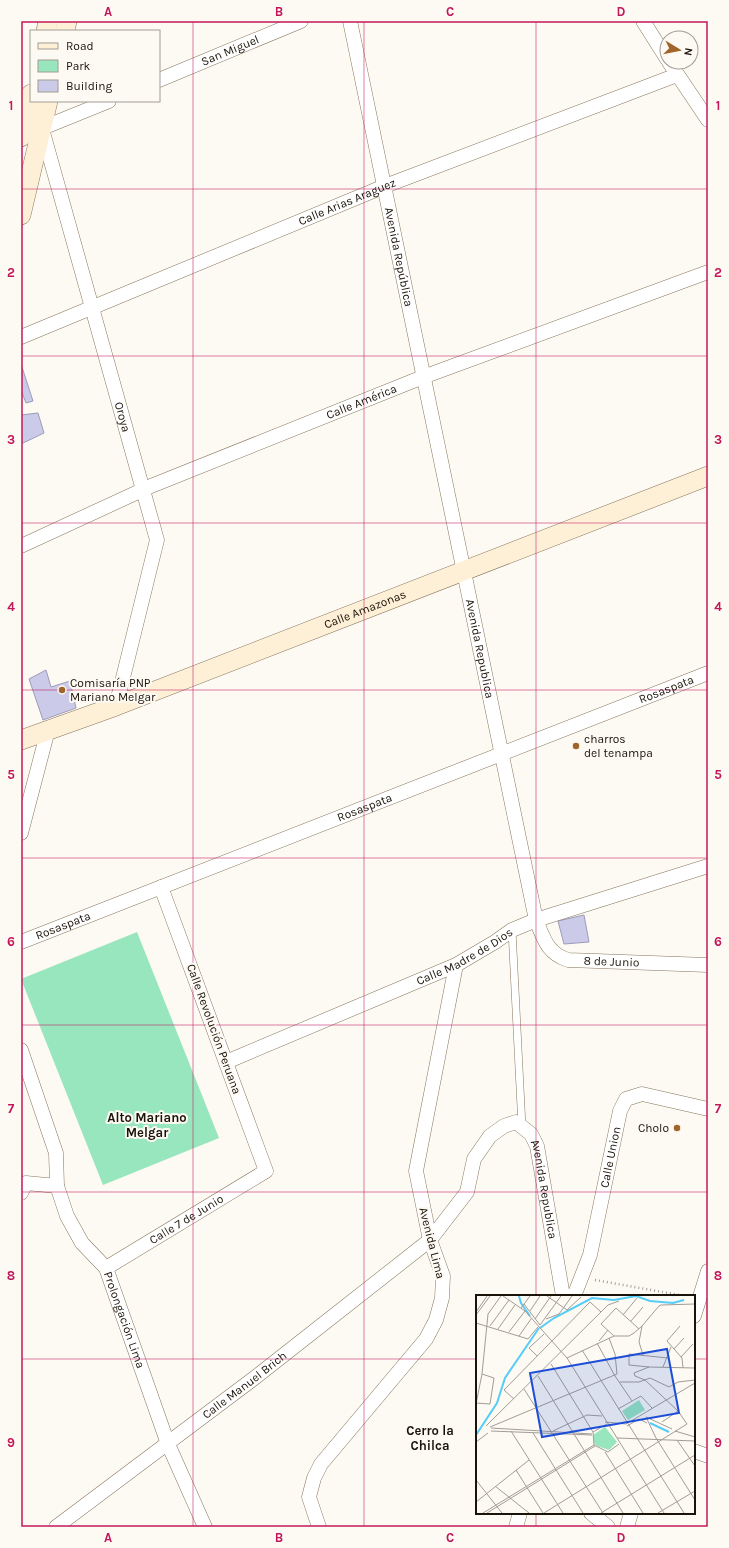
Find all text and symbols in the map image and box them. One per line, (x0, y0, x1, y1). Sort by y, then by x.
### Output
text: A (104, 4, 112, 19)
text: B (275, 4, 283, 19)
text: C (446, 4, 454, 19)
text: D (617, 4, 626, 19)
legend (30, 30, 160, 102)
north arrow (659, 30, 699, 70)
street label: San Miguel (199, 32, 261, 69)
text: Road (66, 39, 94, 53)
text: N (681, 47, 695, 57)
text: Park (66, 59, 91, 73)
text: Building (66, 79, 113, 93)
text: 1 (9, 98, 13, 113)
text: 1 (716, 98, 720, 113)
street label: Calle Arias Araguez (296, 175, 398, 228)
street label: Avenida República (382, 206, 416, 308)
text: 2 (7, 265, 15, 280)
text: 2 (714, 265, 722, 280)
street label: Calle América (324, 381, 399, 422)
street label: Oroya (112, 400, 133, 434)
text: 3 (7, 432, 15, 447)
text: 3 (714, 432, 722, 447)
street label: Calle Amazonas (322, 587, 408, 632)
street label: Avenida Republica (463, 598, 497, 700)
text: 4 (7, 599, 15, 614)
text: 4 (714, 599, 722, 614)
street label: Rosaspata (637, 672, 696, 706)
place label: Comisaría PNP Mariano Melgar (70, 676, 156, 704)
marker: Comisaría PNP Mariano Melgar (57, 685, 67, 695)
place label: charros del tenampa (584, 732, 653, 760)
marker: charros del tenampa (571, 741, 581, 751)
text: 5 (7, 767, 15, 782)
text: 5 (714, 767, 722, 782)
street label: Rosaspata (335, 790, 394, 825)
street label: Rosaspata (33, 909, 92, 943)
street label: Calle Madre de Dios (414, 925, 515, 988)
text: 6 (7, 934, 15, 949)
text: 6 (714, 934, 722, 949)
street label: 8 de Junio (583, 954, 640, 970)
street label: Calle Revolución Peruana (184, 962, 244, 1096)
text: 7 (8, 1101, 15, 1116)
text: 7 (715, 1101, 722, 1116)
district label: Alto Mariano Melgar (107, 1110, 187, 1140)
place label: Cholo (638, 1121, 669, 1135)
marker: Cholo (672, 1123, 682, 1133)
street label: Calle Union (597, 1125, 624, 1189)
street label: Avenida Republica (528, 1137, 560, 1240)
street label: Calle 7 de Junio (147, 1192, 226, 1247)
street label: Avenida Lima (416, 1206, 448, 1280)
text: 8 (7, 1268, 15, 1283)
text: 8 (714, 1268, 722, 1283)
street label: Prolongación Lima (101, 1270, 148, 1370)
inset map (476, 1295, 695, 1514)
street label: Calle Manuel Brich (200, 1348, 289, 1422)
district label: Cerro la Chilca (406, 1423, 454, 1453)
text: 9 (7, 1435, 15, 1450)
text: 9 (714, 1435, 722, 1450)
text: A (104, 1530, 112, 1545)
text: B (275, 1530, 283, 1545)
text: C (446, 1530, 454, 1545)
text: D (617, 1530, 626, 1545)

